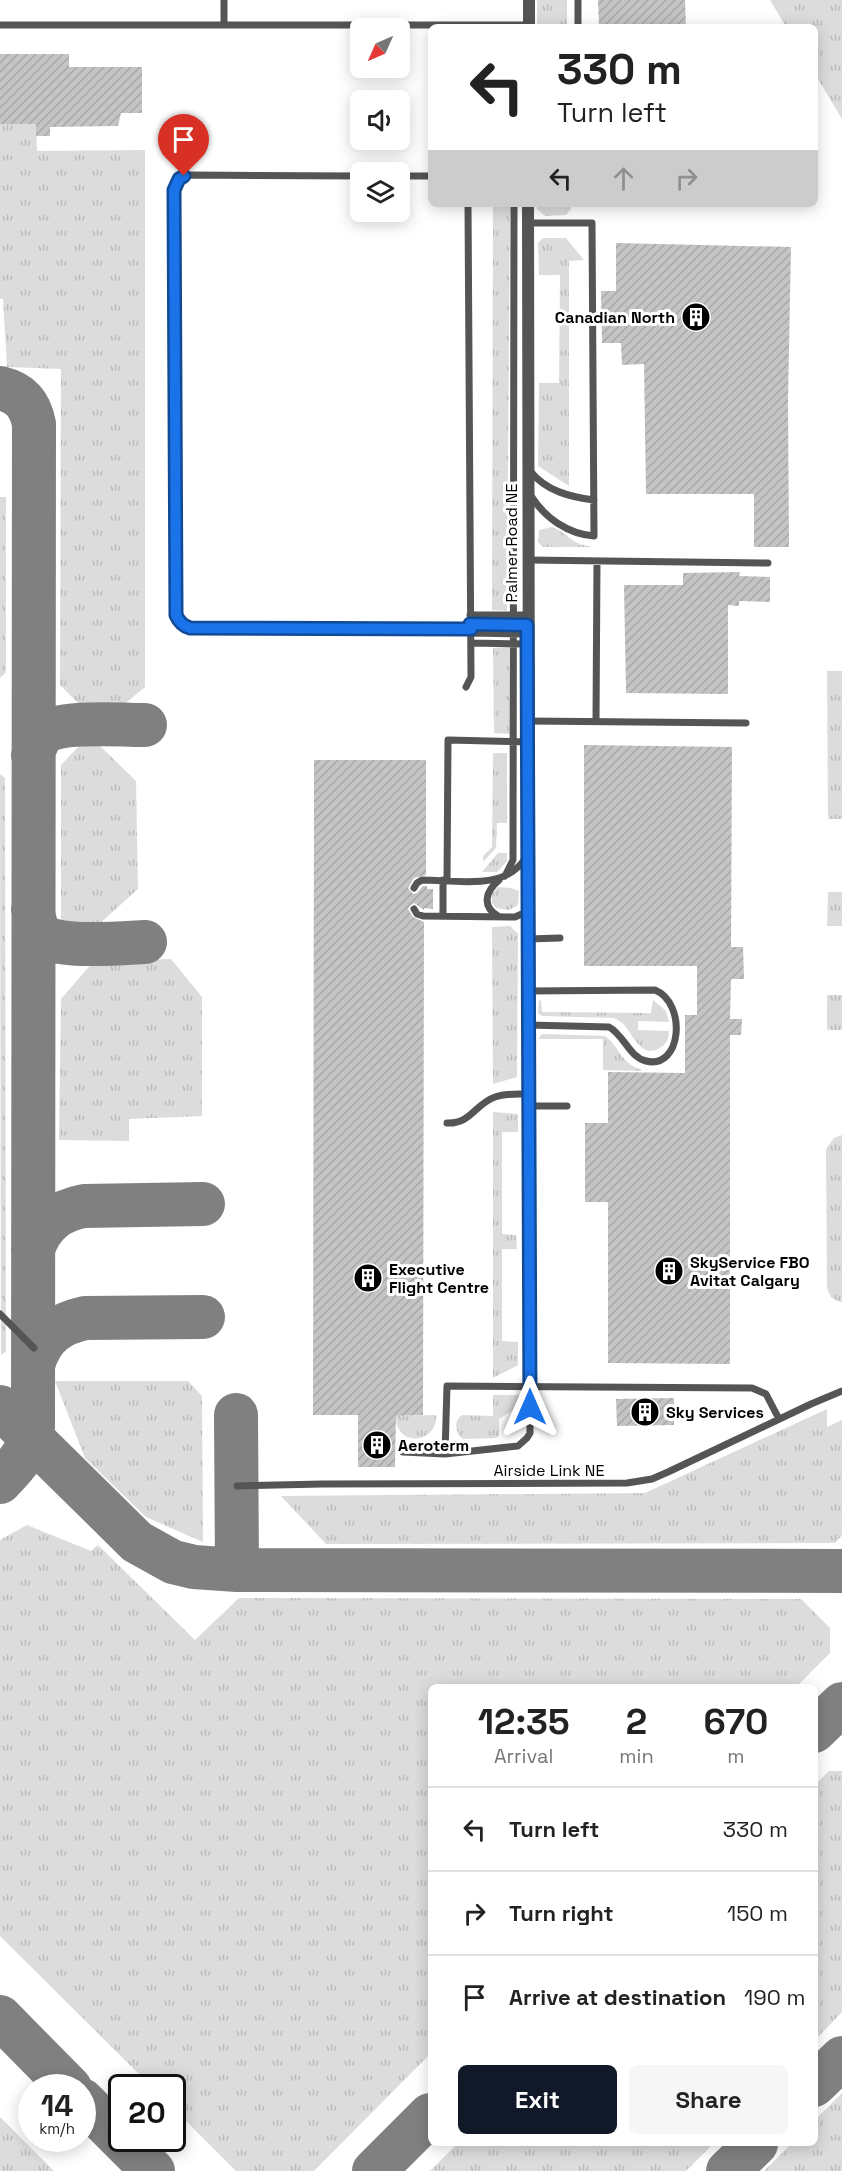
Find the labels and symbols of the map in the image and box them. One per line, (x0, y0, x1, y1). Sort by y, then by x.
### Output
north arrow (350, 18, 410, 78)
pin (158, 114, 209, 176)
building icon: Canadian North (680, 301, 712, 333)
place label: Canadian North (555, 307, 675, 328)
street label: Palmer Road NE (501, 484, 522, 602)
place label: SkyService FBO Avitat Calgary (690, 1252, 810, 1291)
building icon: SkyService FBO Avitat Calgary (653, 1255, 685, 1287)
place label: Executive Flight Centre (389, 1259, 489, 1298)
building icon: Executive Flight Centre (352, 1262, 384, 1294)
position arrow (498, 1375, 562, 1439)
building icon: Sky Services (629, 1396, 661, 1428)
place label: Sky Services (666, 1402, 764, 1423)
building icon: Aeroterm (361, 1429, 393, 1461)
place label: Aeroterm (398, 1435, 469, 1456)
street label: Airside Link NE (494, 1460, 604, 1481)
speed limit sign: 20 (108, 2074, 186, 2152)

